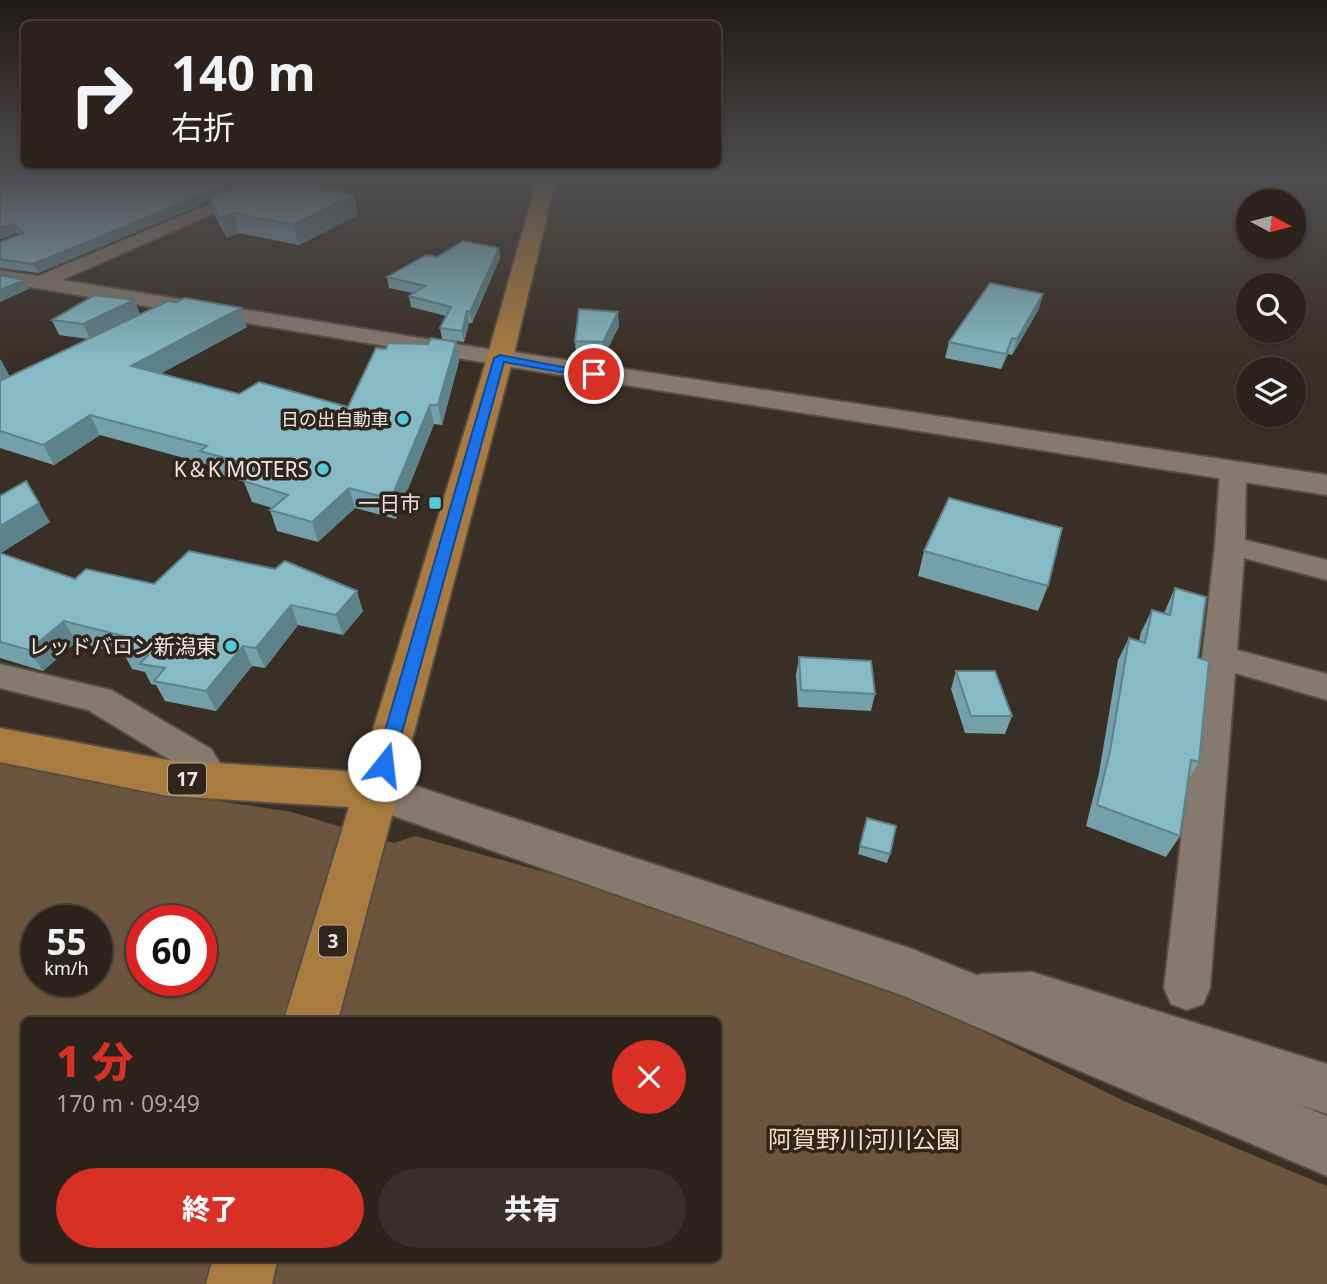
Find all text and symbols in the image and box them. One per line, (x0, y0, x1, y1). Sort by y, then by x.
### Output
text: 140 m (171, 39, 316, 105)
icon: right (56, 49, 147, 140)
text: 右折 (171, 105, 235, 148)
north arrow (1236, 189, 1306, 259)
map controls (1236, 189, 1306, 427)
button: search (1236, 273, 1306, 343)
pin (564, 344, 624, 404)
icon: arrive (575, 355, 613, 393)
button: layers (1236, 357, 1306, 427)
place label: 日の出自動車 (281, 407, 389, 431)
marker: 日の出自動車 (395, 411, 411, 427)
place label: K＆K MOTERS (174, 455, 309, 483)
marker: K＆K MOTERS (315, 461, 331, 477)
place label: 一日市 (358, 489, 421, 517)
marker: 一日市 (427, 495, 443, 511)
place label: レッドバロン新潟東 (28, 632, 217, 660)
marker: レッドバロン新潟東 (223, 638, 239, 654)
position arrow (347, 728, 421, 802)
road number: 17 (168, 764, 206, 794)
speed limit sign: 60 (126, 905, 217, 996)
text: 55 (46, 918, 87, 965)
road number: 3 (319, 925, 347, 956)
text: km/h (44, 956, 89, 980)
text: 1 分 (56, 1032, 133, 1089)
button: close (612, 1040, 686, 1114)
text: 170 m · 09:49 (56, 1087, 200, 1119)
park label: 阿賀野川河川公園 (768, 1122, 960, 1155)
button: 終了 (56, 1168, 364, 1248)
button: 共有 (378, 1168, 686, 1248)

